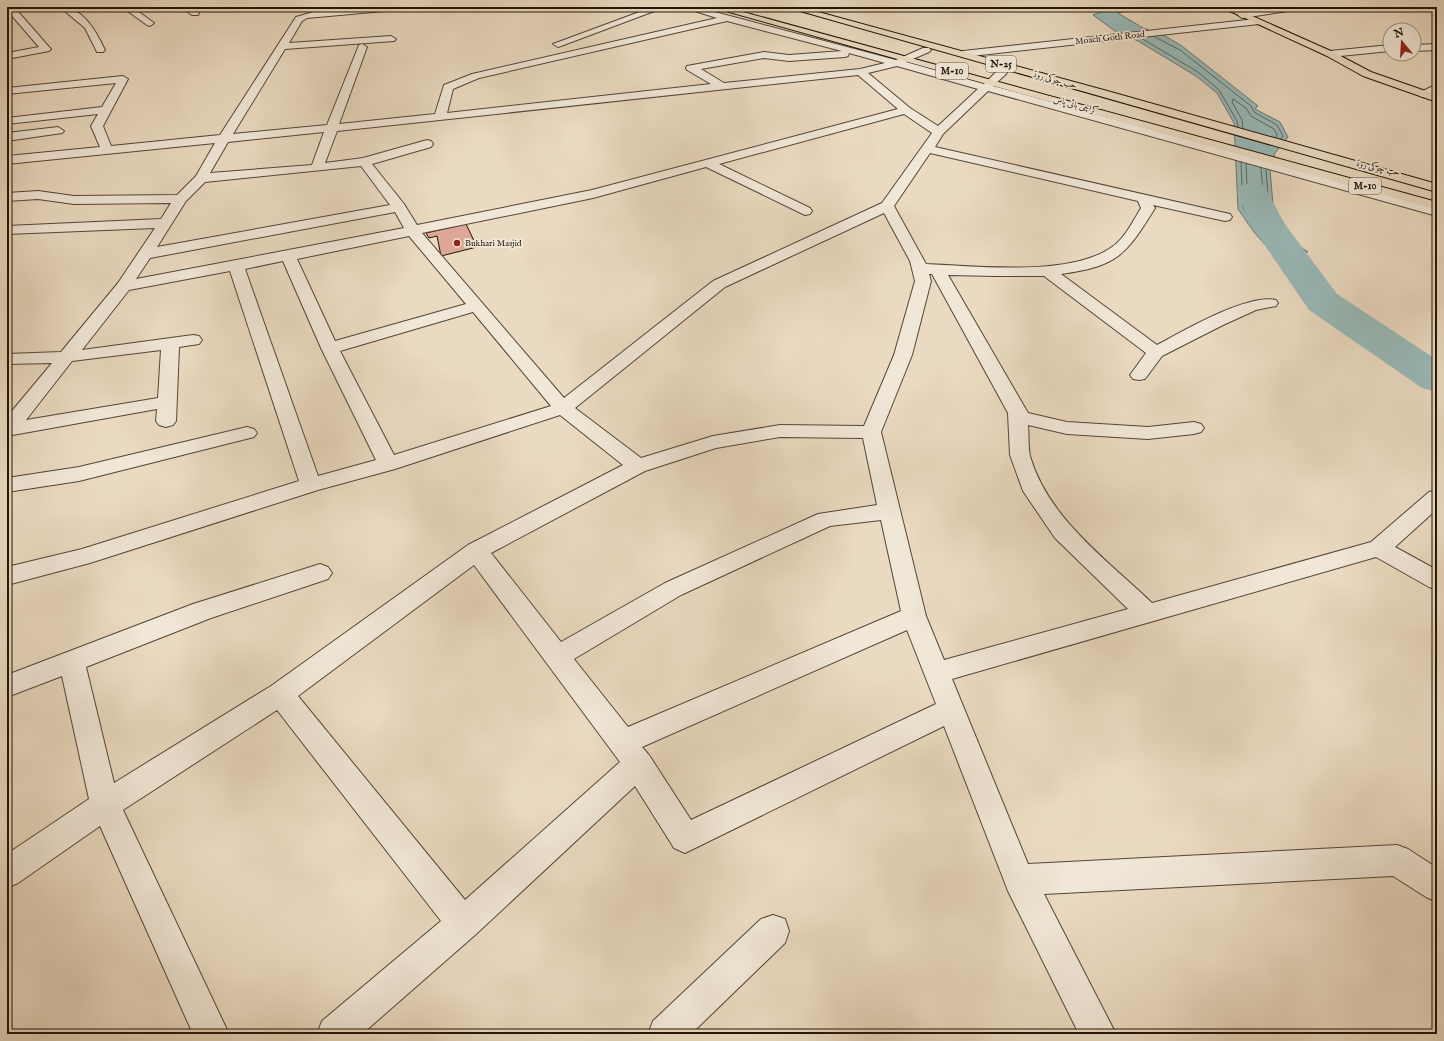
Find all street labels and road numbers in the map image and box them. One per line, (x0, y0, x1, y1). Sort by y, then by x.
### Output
street label: Moach Goth Road (1075, 29, 1146, 47)
road number: N-25 (986, 56, 1016, 72)
road number: M-10 (936, 63, 968, 79)
street label: حب چوکی روڈ (1032, 67, 1079, 92)
street label: کراچی بائی پاس (1052, 93, 1100, 117)
street label: حب چوکی روڈ (1355, 157, 1402, 179)
road number: M-10 (1349, 178, 1381, 194)

